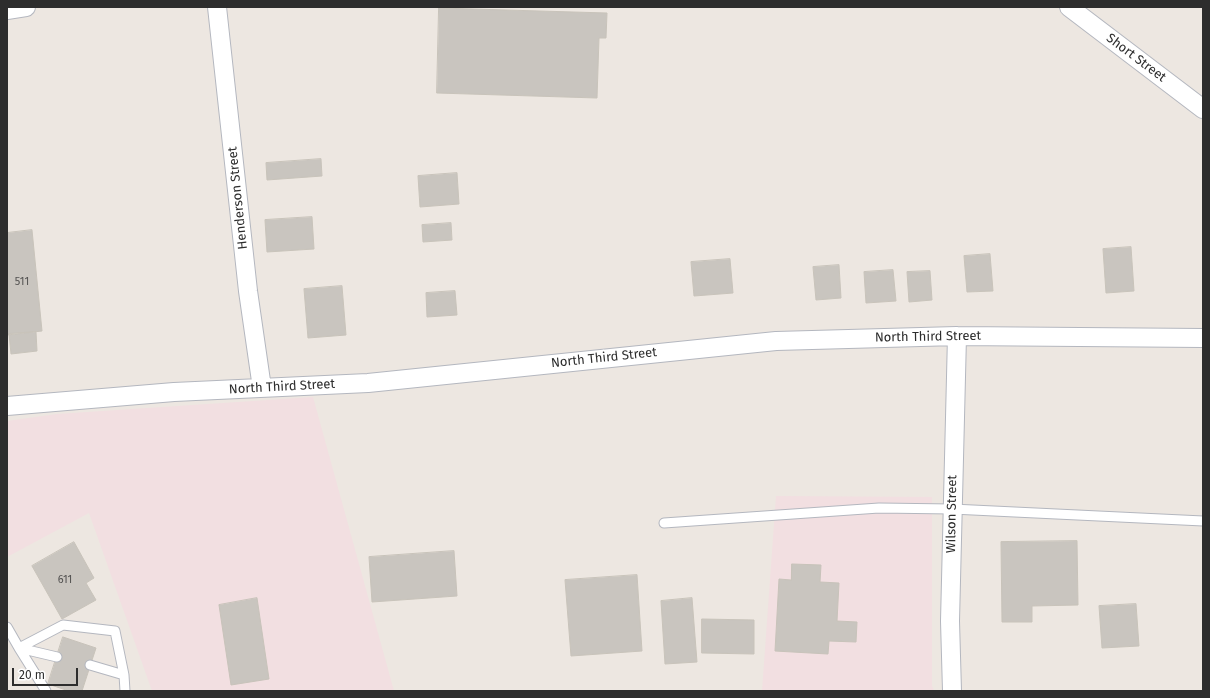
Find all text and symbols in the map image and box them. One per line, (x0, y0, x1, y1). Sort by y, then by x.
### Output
street label: Short Street (1103, 30, 1169, 86)
street label: Henderson Street (225, 146, 251, 250)
house number: 511 (15, 275, 29, 289)
street label: North Third Street (875, 328, 981, 346)
street label: North Third Street (550, 345, 658, 371)
street label: North Third Street (228, 376, 336, 398)
street label: Wilson Street (944, 475, 960, 553)
house number: 611 (58, 573, 72, 587)
scale bar (14, 660, 80, 686)
text: 20 m (19, 668, 45, 682)

